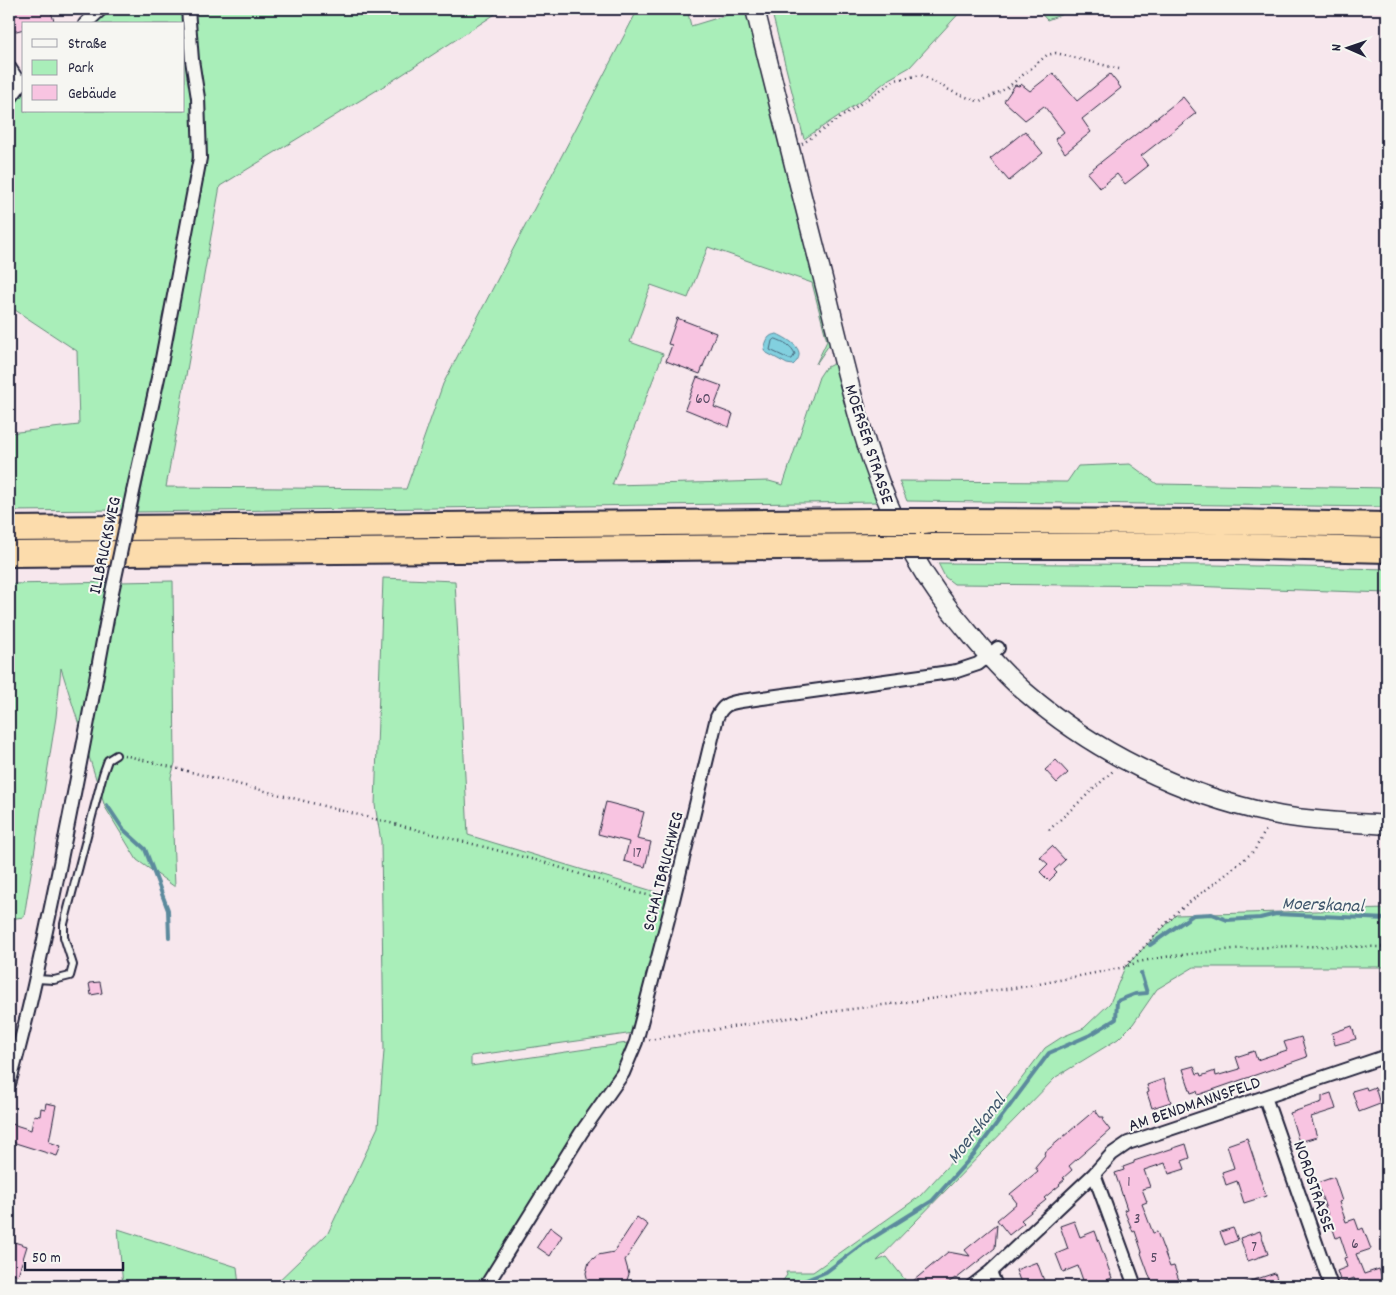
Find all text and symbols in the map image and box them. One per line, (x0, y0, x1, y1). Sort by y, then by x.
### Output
legend (22, 22, 185, 112)
north arrow (1324, 22, 1374, 72)
text: Straße (68, 34, 107, 56)
text: N (1327, 44, 1347, 51)
text: Park (68, 58, 94, 80)
text: Gebäude (68, 84, 117, 106)
street label: MOERSER STRASSE (836, 382, 899, 508)
house number: 60 (695, 389, 711, 411)
street label: ILLBRUCKSWEG (84, 494, 129, 597)
street label: SCHALTBRUCHWEG (638, 809, 691, 934)
house number: 17 (632, 843, 642, 865)
water label: Moerskanal (1281, 892, 1366, 921)
street label: AM BENDMANNSFELD (1125, 1071, 1264, 1140)
water label: Moerskanal (942, 1088, 1015, 1171)
street label: NORDSTRASSE (1285, 1138, 1340, 1236)
house number: 1 (1127, 1172, 1131, 1194)
house number: 3 (1134, 1209, 1140, 1231)
house number: 6 (1351, 1234, 1359, 1256)
house number: 7 (1251, 1237, 1257, 1259)
scale bar (25, 1240, 122, 1272)
text: 50 m (32, 1248, 61, 1270)
house number: 5 (1151, 1248, 1158, 1270)

